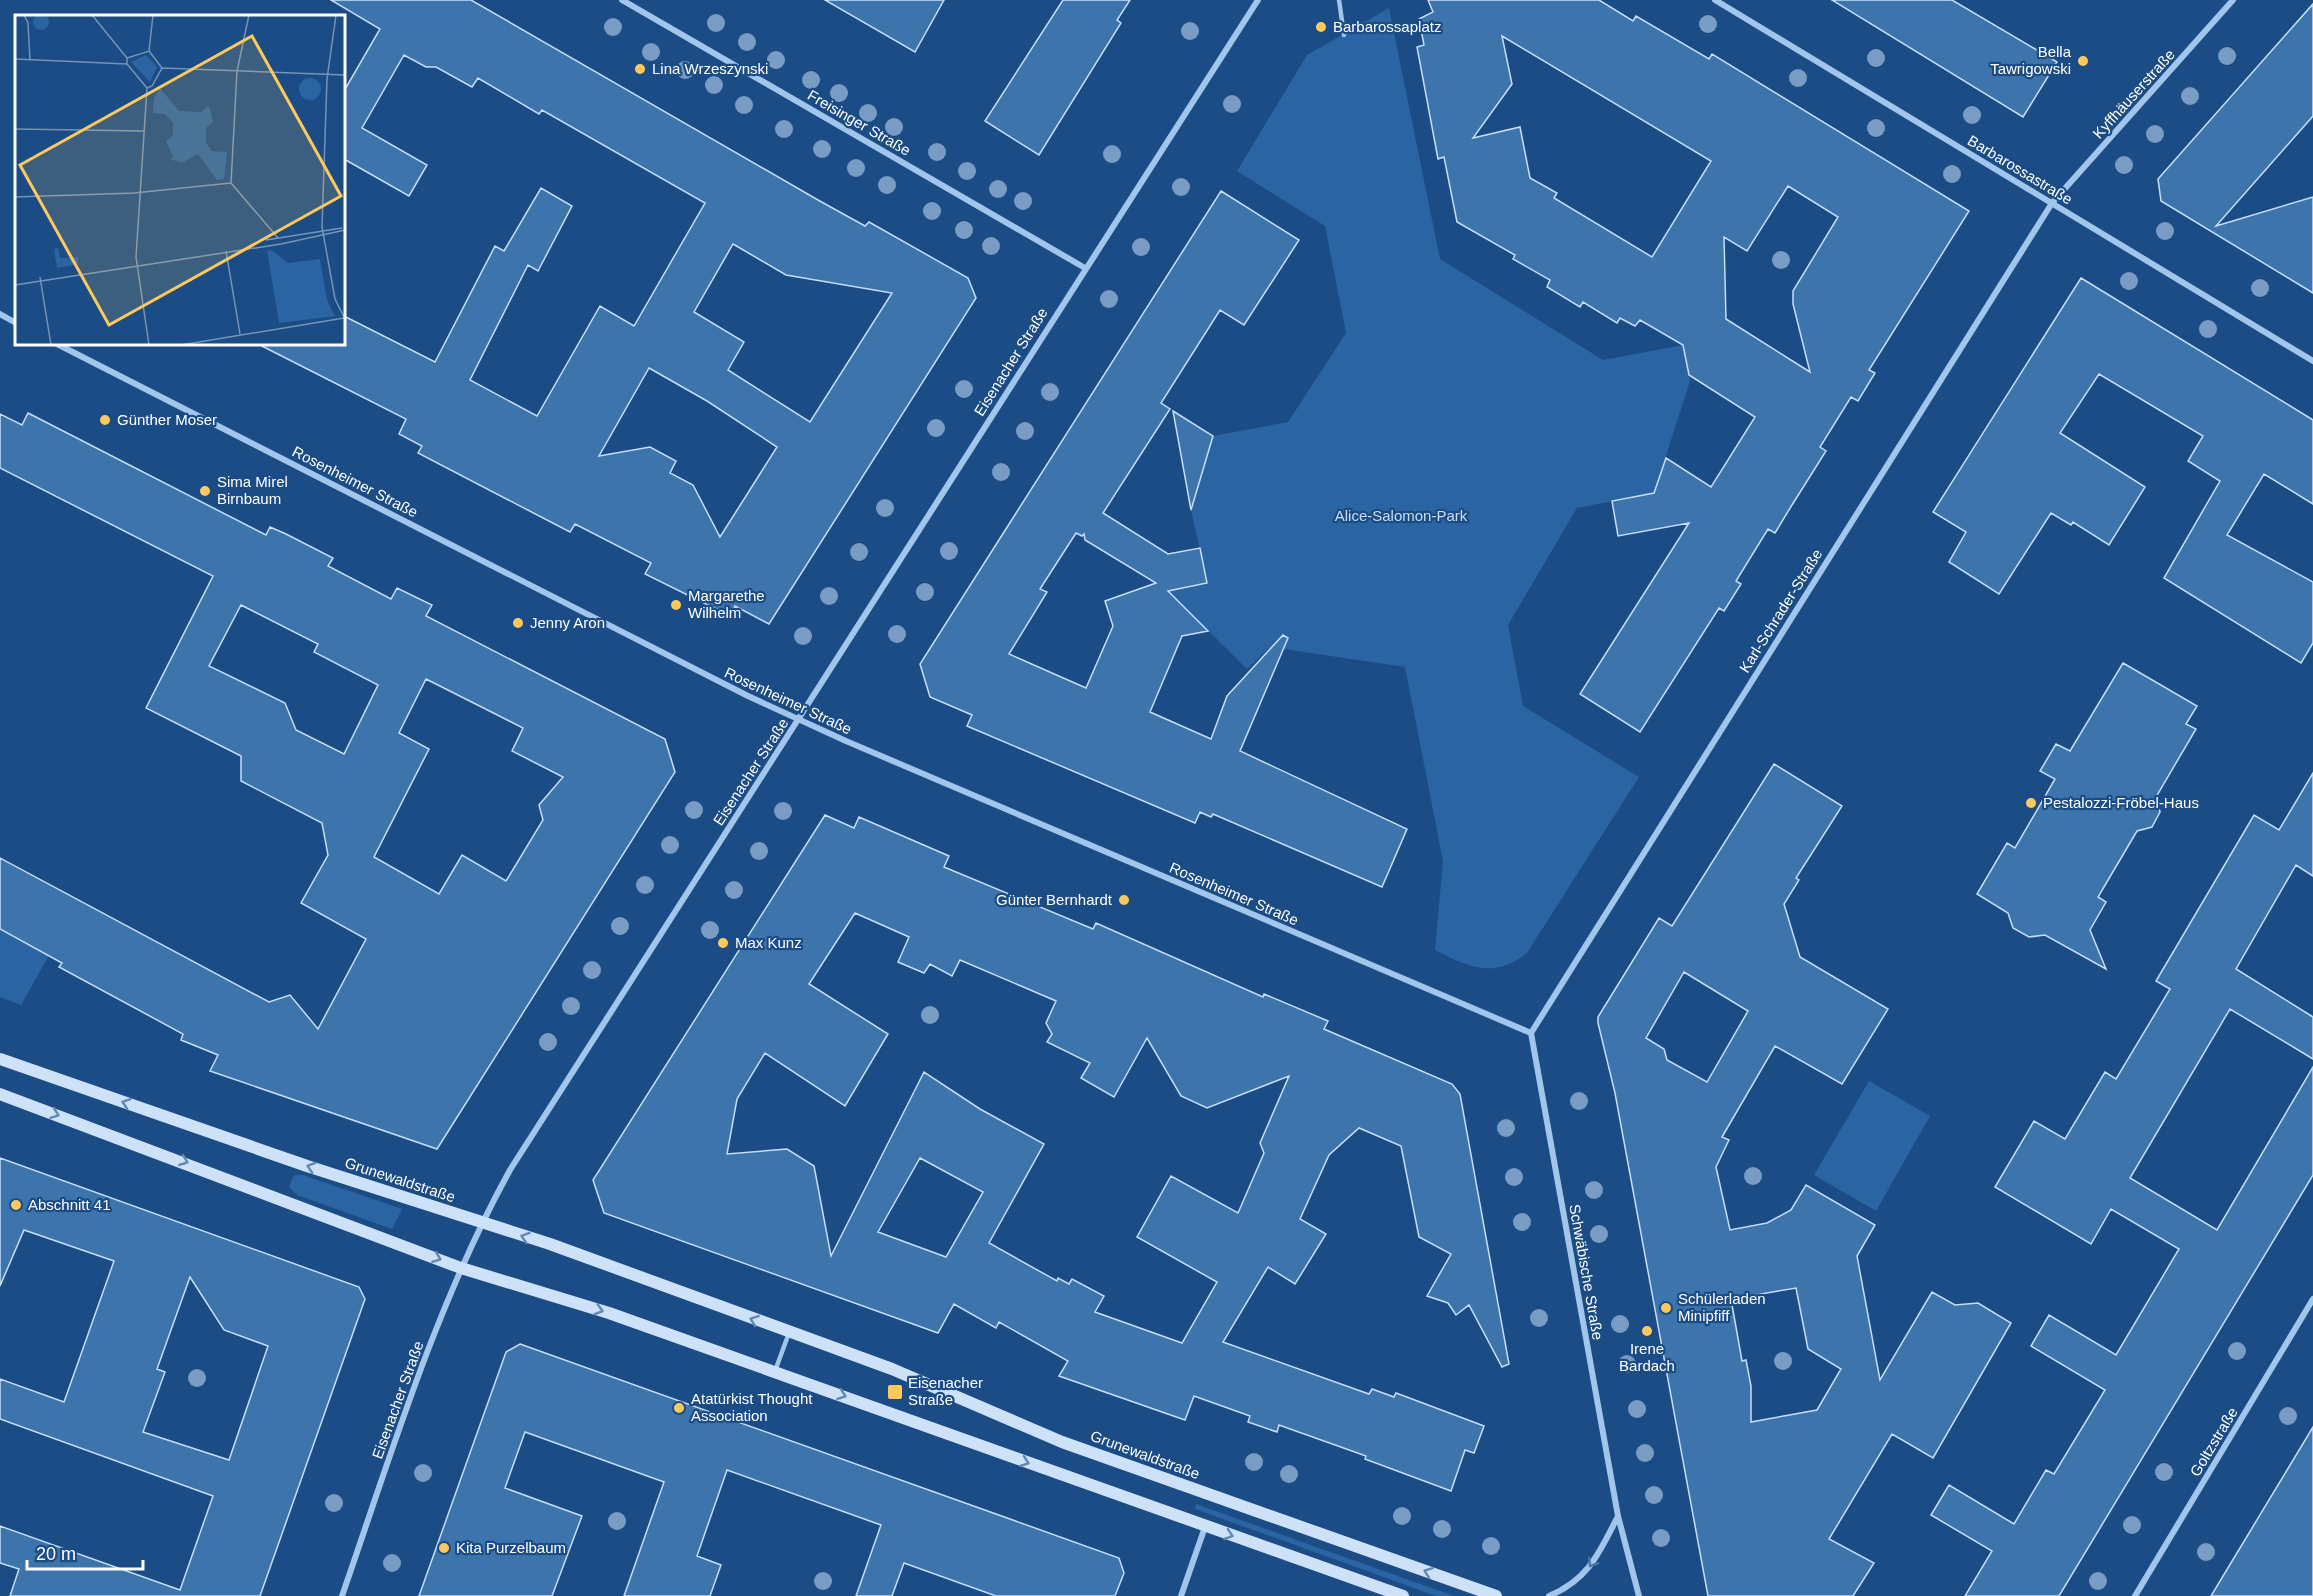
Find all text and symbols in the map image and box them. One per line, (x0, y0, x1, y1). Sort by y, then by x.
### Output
inset map (15, 15, 345, 345)
place label: Barbarossaplatz (1333, 18, 1441, 35)
marker: Barbarossaplatz (1314, 20, 1328, 34)
place label: Bella Tawrigowski (1990, 43, 2072, 77)
street label: Kyffhäuserstraße (2089, 46, 2178, 142)
marker: Bella Tawrigowski (2076, 54, 2090, 68)
place label: Lina Wrzeszynski (652, 60, 768, 77)
marker: Lina Wrzeszynski (633, 62, 647, 76)
street label: Freisinger Straße (805, 86, 914, 159)
street label: Barbarossastraße (1965, 132, 2076, 208)
street label: Eisenacher Straße (970, 305, 1051, 419)
place label: Günther Moser (117, 411, 217, 428)
marker: Günther Moser (98, 413, 112, 427)
street label: Rosenheimer Straße (290, 443, 421, 521)
place label: Sima Mirel Birnbaum (217, 473, 288, 507)
marker: Sima Mirel Birnbaum (198, 484, 212, 498)
park label: Alice-Salomon-Park (1335, 507, 1468, 524)
street label: Karl-Schrader-Straße (1736, 546, 1826, 676)
place label: Margarethe Wilhelm (688, 587, 765, 621)
marker: Margarethe Wilhelm (669, 598, 683, 612)
place label: Jenny Aron (530, 614, 605, 631)
marker: Jenny Aron (511, 616, 525, 630)
street label: Rosenheimer Straße (722, 664, 855, 737)
street label: Eisenacher Straße (710, 715, 792, 828)
place label: Pestalozzi-Fröbel-Haus (2043, 794, 2199, 811)
marker: Pestalozzi-Fröbel-Haus (2024, 796, 2038, 810)
street label: Rosenheimer Straße (1167, 859, 1301, 928)
place label: Günter Bernhardt (996, 891, 1113, 908)
marker: Günter Bernhardt (1117, 893, 1131, 907)
place label: Max Kunz (735, 934, 802, 951)
marker: Max Kunz (716, 936, 730, 950)
one-way arrow (121, 1098, 132, 1111)
one-way arrow (49, 1106, 60, 1119)
one-way arrow (178, 1154, 189, 1167)
street label: Grunewaldstraße (343, 1154, 457, 1205)
one-way arrow (306, 1162, 317, 1174)
place label: Abschnitt 41 (28, 1196, 111, 1213)
marker: Abschnitt 41 (9, 1198, 23, 1212)
street label: Schwäbische Straße (1566, 1203, 1607, 1341)
one-way arrow (520, 1231, 531, 1244)
one-way arrow (431, 1251, 442, 1264)
place label: Schülerladen Minipfiff (1678, 1290, 1766, 1324)
marker: Schülerladen Minipfiff (1659, 1301, 1673, 1315)
one-way arrow (593, 1303, 603, 1315)
one-way arrow (749, 1314, 760, 1327)
marker: Irene Bardach (1640, 1324, 1654, 1338)
street label: Eisenacher Straße (368, 1339, 427, 1461)
place label: Irene Bardach (1619, 1340, 1675, 1374)
place label: Eisenacher Straße (908, 1374, 983, 1408)
marker: Eisenacher Straße (886, 1383, 904, 1401)
one-way arrow (836, 1388, 847, 1401)
place label: Atatürkist Thought Association (691, 1390, 813, 1424)
marker: Atatürkist Thought Association (672, 1401, 686, 1415)
street label: Goltzstraße (2186, 1404, 2241, 1479)
street label: Grunewaldstraße (1088, 1427, 1202, 1482)
one-way arrow (1019, 1454, 1030, 1467)
one-way arrow (1223, 1528, 1233, 1540)
scale bar (27, 1533, 142, 1571)
place label: Kita Purzelbaum (456, 1539, 566, 1556)
marker: Kita Purzelbaum (437, 1541, 451, 1555)
text: 20 m (36, 1544, 76, 1564)
one-way arrow (1588, 1557, 1599, 1568)
one-way arrow (1423, 1566, 1433, 1579)

